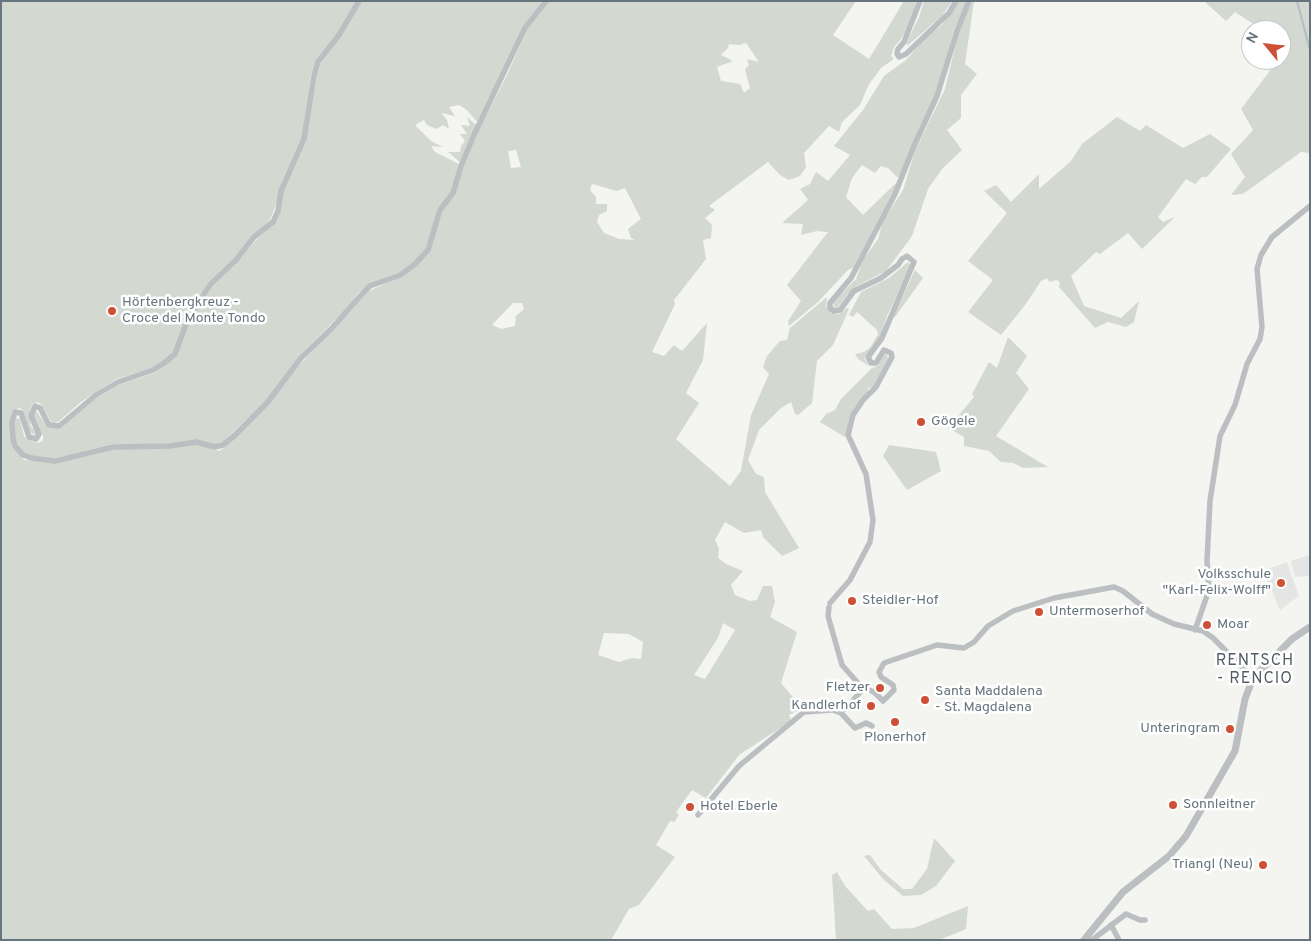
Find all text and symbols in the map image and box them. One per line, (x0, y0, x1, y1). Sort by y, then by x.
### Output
north arrow (1241, 20, 1291, 70)
text: N (1243, 30, 1263, 47)
place label: Hörtenbergkreuz - Croce del Monte Tondo (122, 295, 266, 328)
marker: Hörtenbergkreuz - Croce del Monte Tondo (106, 305, 118, 317)
place label: Gögele (931, 414, 975, 430)
marker: Gögele (915, 416, 927, 428)
place label: Volksschule "Karl-Felix-Wolff" (1163, 567, 1271, 600)
marker: Volksschule "Karl-Felix-Wolff" (1275, 577, 1287, 589)
place label: Steidler-Hof (862, 593, 938, 609)
marker: Steidler-Hof (846, 595, 858, 607)
place label: Untermoserhof (1049, 604, 1144, 620)
marker: Untermoserhof (1033, 606, 1045, 618)
place label: Moar (1217, 617, 1249, 633)
marker: Moar (1201, 619, 1213, 631)
district label: RENTSCH - RENCIO (1215, 652, 1295, 690)
place label: Fletzer (826, 680, 870, 696)
marker: Fletzer (874, 682, 886, 694)
place label: Santa Maddalena - St. Magdalena (935, 684, 1043, 716)
marker: Santa Maddalena - St. Magdalena (919, 694, 931, 706)
place label: Kandlerhof (791, 698, 861, 714)
marker: Kandlerhof (865, 700, 877, 712)
marker: Plonerhof (889, 716, 901, 728)
place label: Unteringram (1140, 721, 1220, 737)
marker: Unteringram (1224, 723, 1236, 735)
place label: Plonerhof (864, 730, 926, 746)
place label: Sonnleitner (1183, 797, 1256, 813)
place label: Hotel Eberle (700, 799, 778, 815)
marker: Sonnleitner (1167, 799, 1179, 811)
marker: Hotel Eberle (684, 801, 696, 813)
place label: Triangl (Neu) (1172, 857, 1253, 873)
marker: Triangl (Neu) (1257, 859, 1269, 871)

